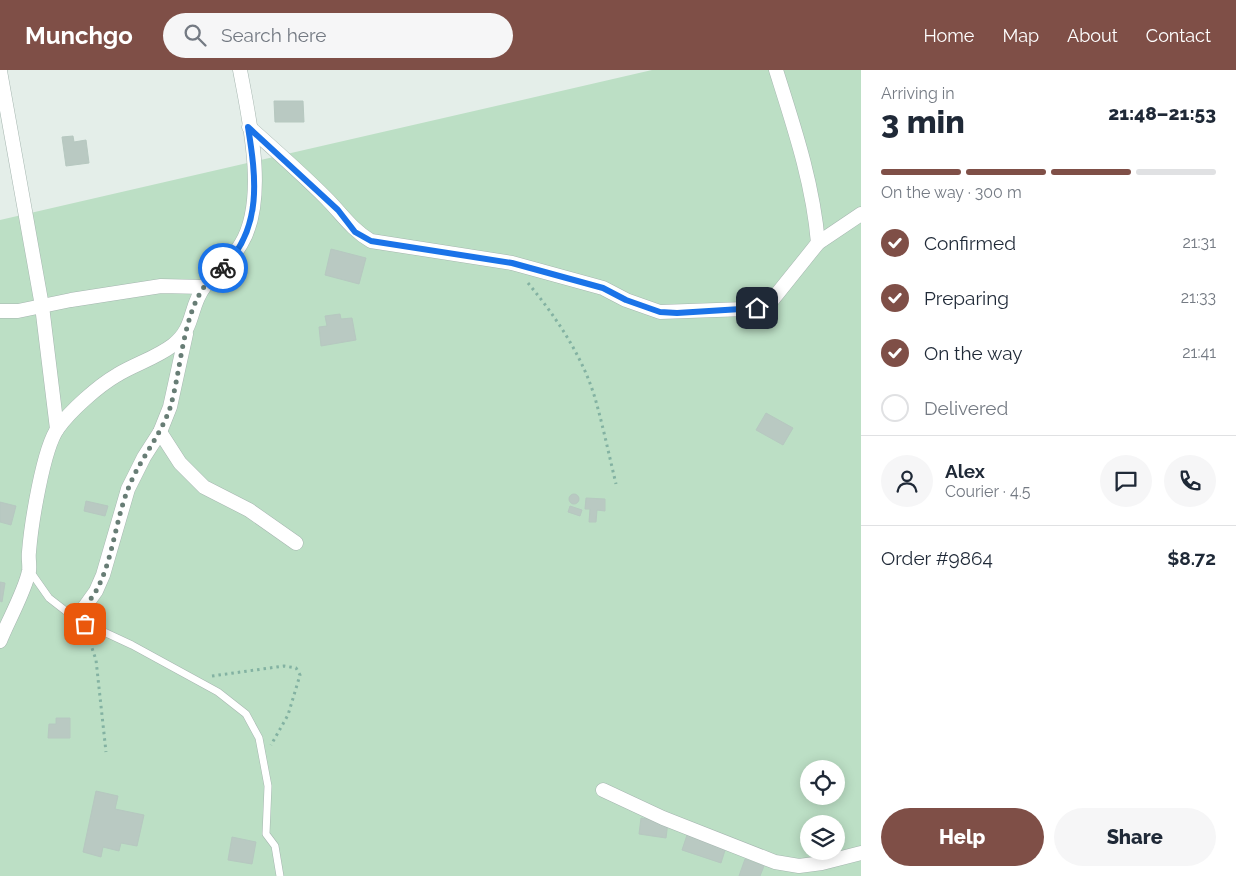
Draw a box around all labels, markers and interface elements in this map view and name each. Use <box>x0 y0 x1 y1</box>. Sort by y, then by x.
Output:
search box <box>163 13 513 58</box>
text: Munchgo <box>25 21 133 50</box>
icon: search <box>181 21 209 49</box>
text: Search here <box>221 24 326 46</box>
text: Home <box>923 25 974 46</box>
text: Map <box>1002 25 1039 46</box>
text: About <box>1067 25 1118 46</box>
text: Contact <box>1146 25 1211 46</box>
text: Arriving in <box>881 84 955 103</box>
text: 21:48–21:53 <box>1108 102 1216 124</box>
text: 3 min <box>881 103 965 140</box>
text: On the way · 300 m <box>881 183 1022 202</box>
icon: check <box>881 229 909 257</box>
text: Confirmed <box>924 232 1016 254</box>
text: 21:31 <box>1182 233 1216 252</box>
courier <box>198 243 248 293</box>
icon: bike <box>209 254 237 282</box>
icon: check <box>881 284 909 312</box>
pin <box>736 287 778 329</box>
text: Preparing <box>924 287 1009 309</box>
text: 21:33 <box>1181 288 1216 307</box>
icon: home <box>743 294 771 322</box>
icon: check <box>881 339 909 367</box>
text: On the way <box>924 342 1023 364</box>
text: 21:41 <box>1182 343 1216 362</box>
text: Delivered <box>924 397 1008 419</box>
button: person <box>881 455 933 507</box>
button: chat <box>1100 455 1152 507</box>
button: phone <box>1164 455 1216 507</box>
text: Alex <box>945 460 985 482</box>
text: Courier · 4.5 <box>945 482 1030 501</box>
text: Order #9864 <box>881 547 993 569</box>
text: $8.72 <box>1167 547 1216 569</box>
pin <box>64 603 106 645</box>
icon: bag <box>71 610 99 638</box>
map controls <box>800 760 845 860</box>
button: locate <box>800 760 845 805</box>
button: Help <box>881 808 1044 866</box>
button: Share <box>1054 808 1216 866</box>
button: layers <box>800 815 845 860</box>

